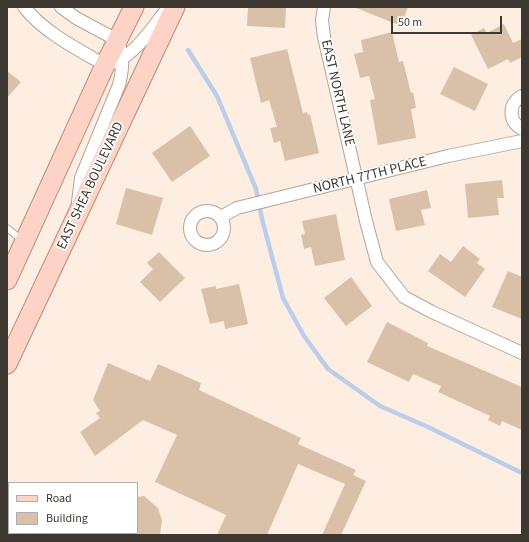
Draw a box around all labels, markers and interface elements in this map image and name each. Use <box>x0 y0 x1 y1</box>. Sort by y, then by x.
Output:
scale bar <box>393 8 504 34</box>
text: 50 m <box>398 14 422 31</box>
street label: EAST NORTH LANE <box>317 38 357 148</box>
street label: EAST SHEA BOULEVARD <box>54 120 128 252</box>
street label: NORTH 77TH PLACE <box>311 154 429 198</box>
legend <box>8 482 138 534</box>
text: Road <box>46 490 72 507</box>
text: Building <box>46 510 88 527</box>

